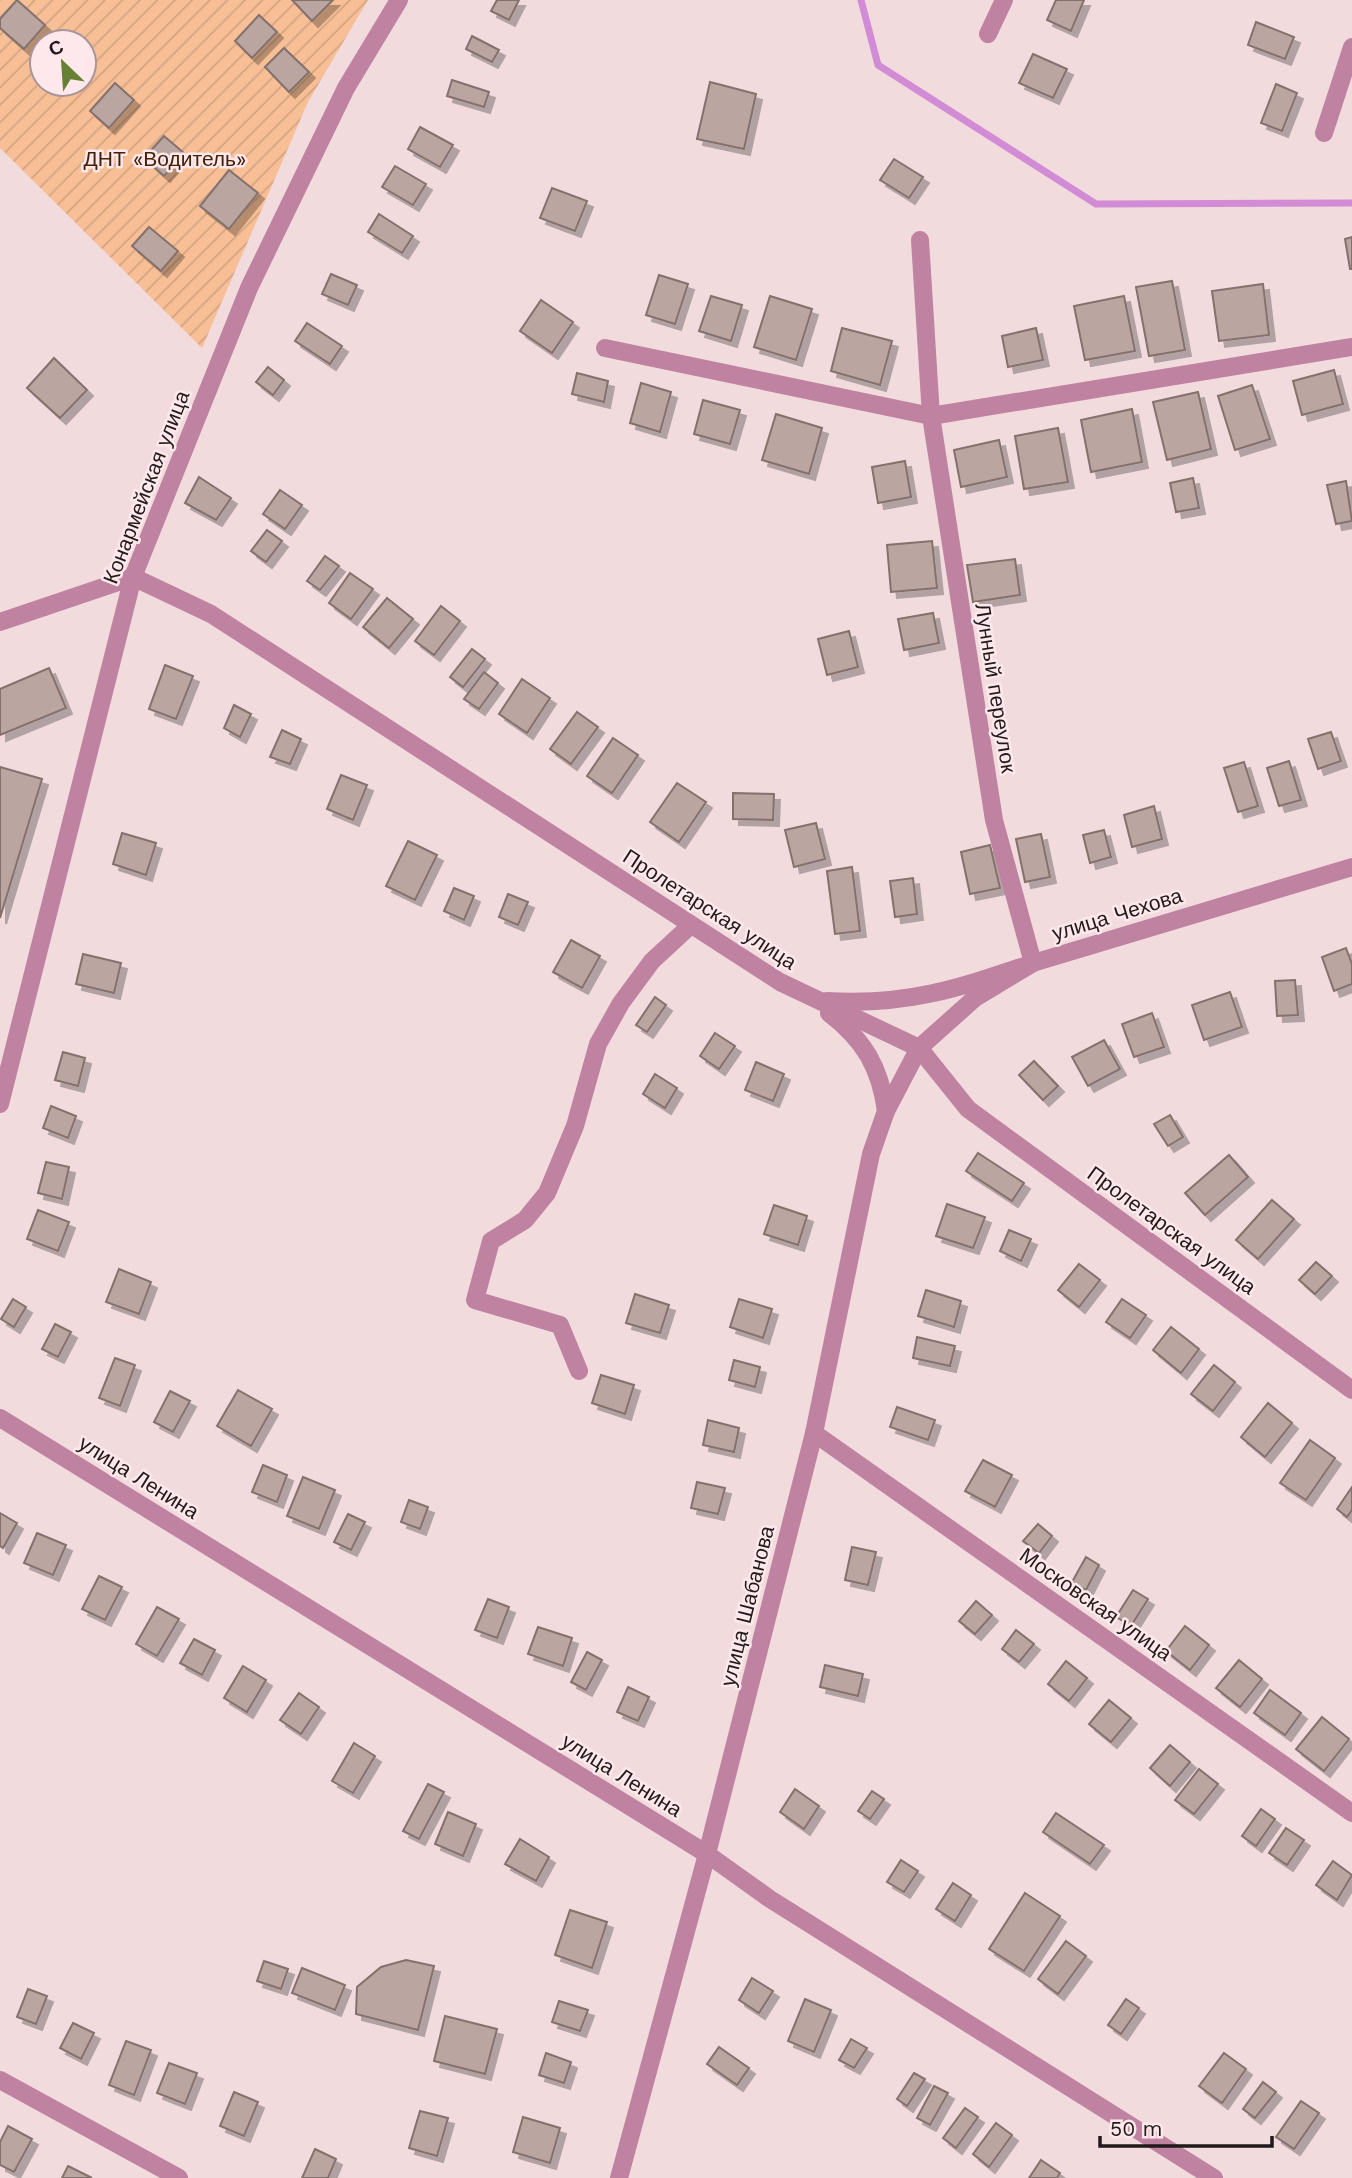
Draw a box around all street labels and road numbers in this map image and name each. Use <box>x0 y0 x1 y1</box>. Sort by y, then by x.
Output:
street label: Конармейская улица <box>98 387 194 587</box>
street label: Лунный переулок <box>970 601 1022 775</box>
street label: Пролетарская улица <box>618 843 802 975</box>
street label: улица Чехова <box>1049 882 1185 946</box>
street label: Пролетарская улица <box>1083 1161 1261 1300</box>
street label: улица Ленина <box>74 1430 204 1524</box>
street label: улица Шабанова <box>715 1523 779 1689</box>
street label: Московская улица <box>1015 1542 1177 1666</box>
street label: улица Ленина <box>557 1728 687 1822</box>

